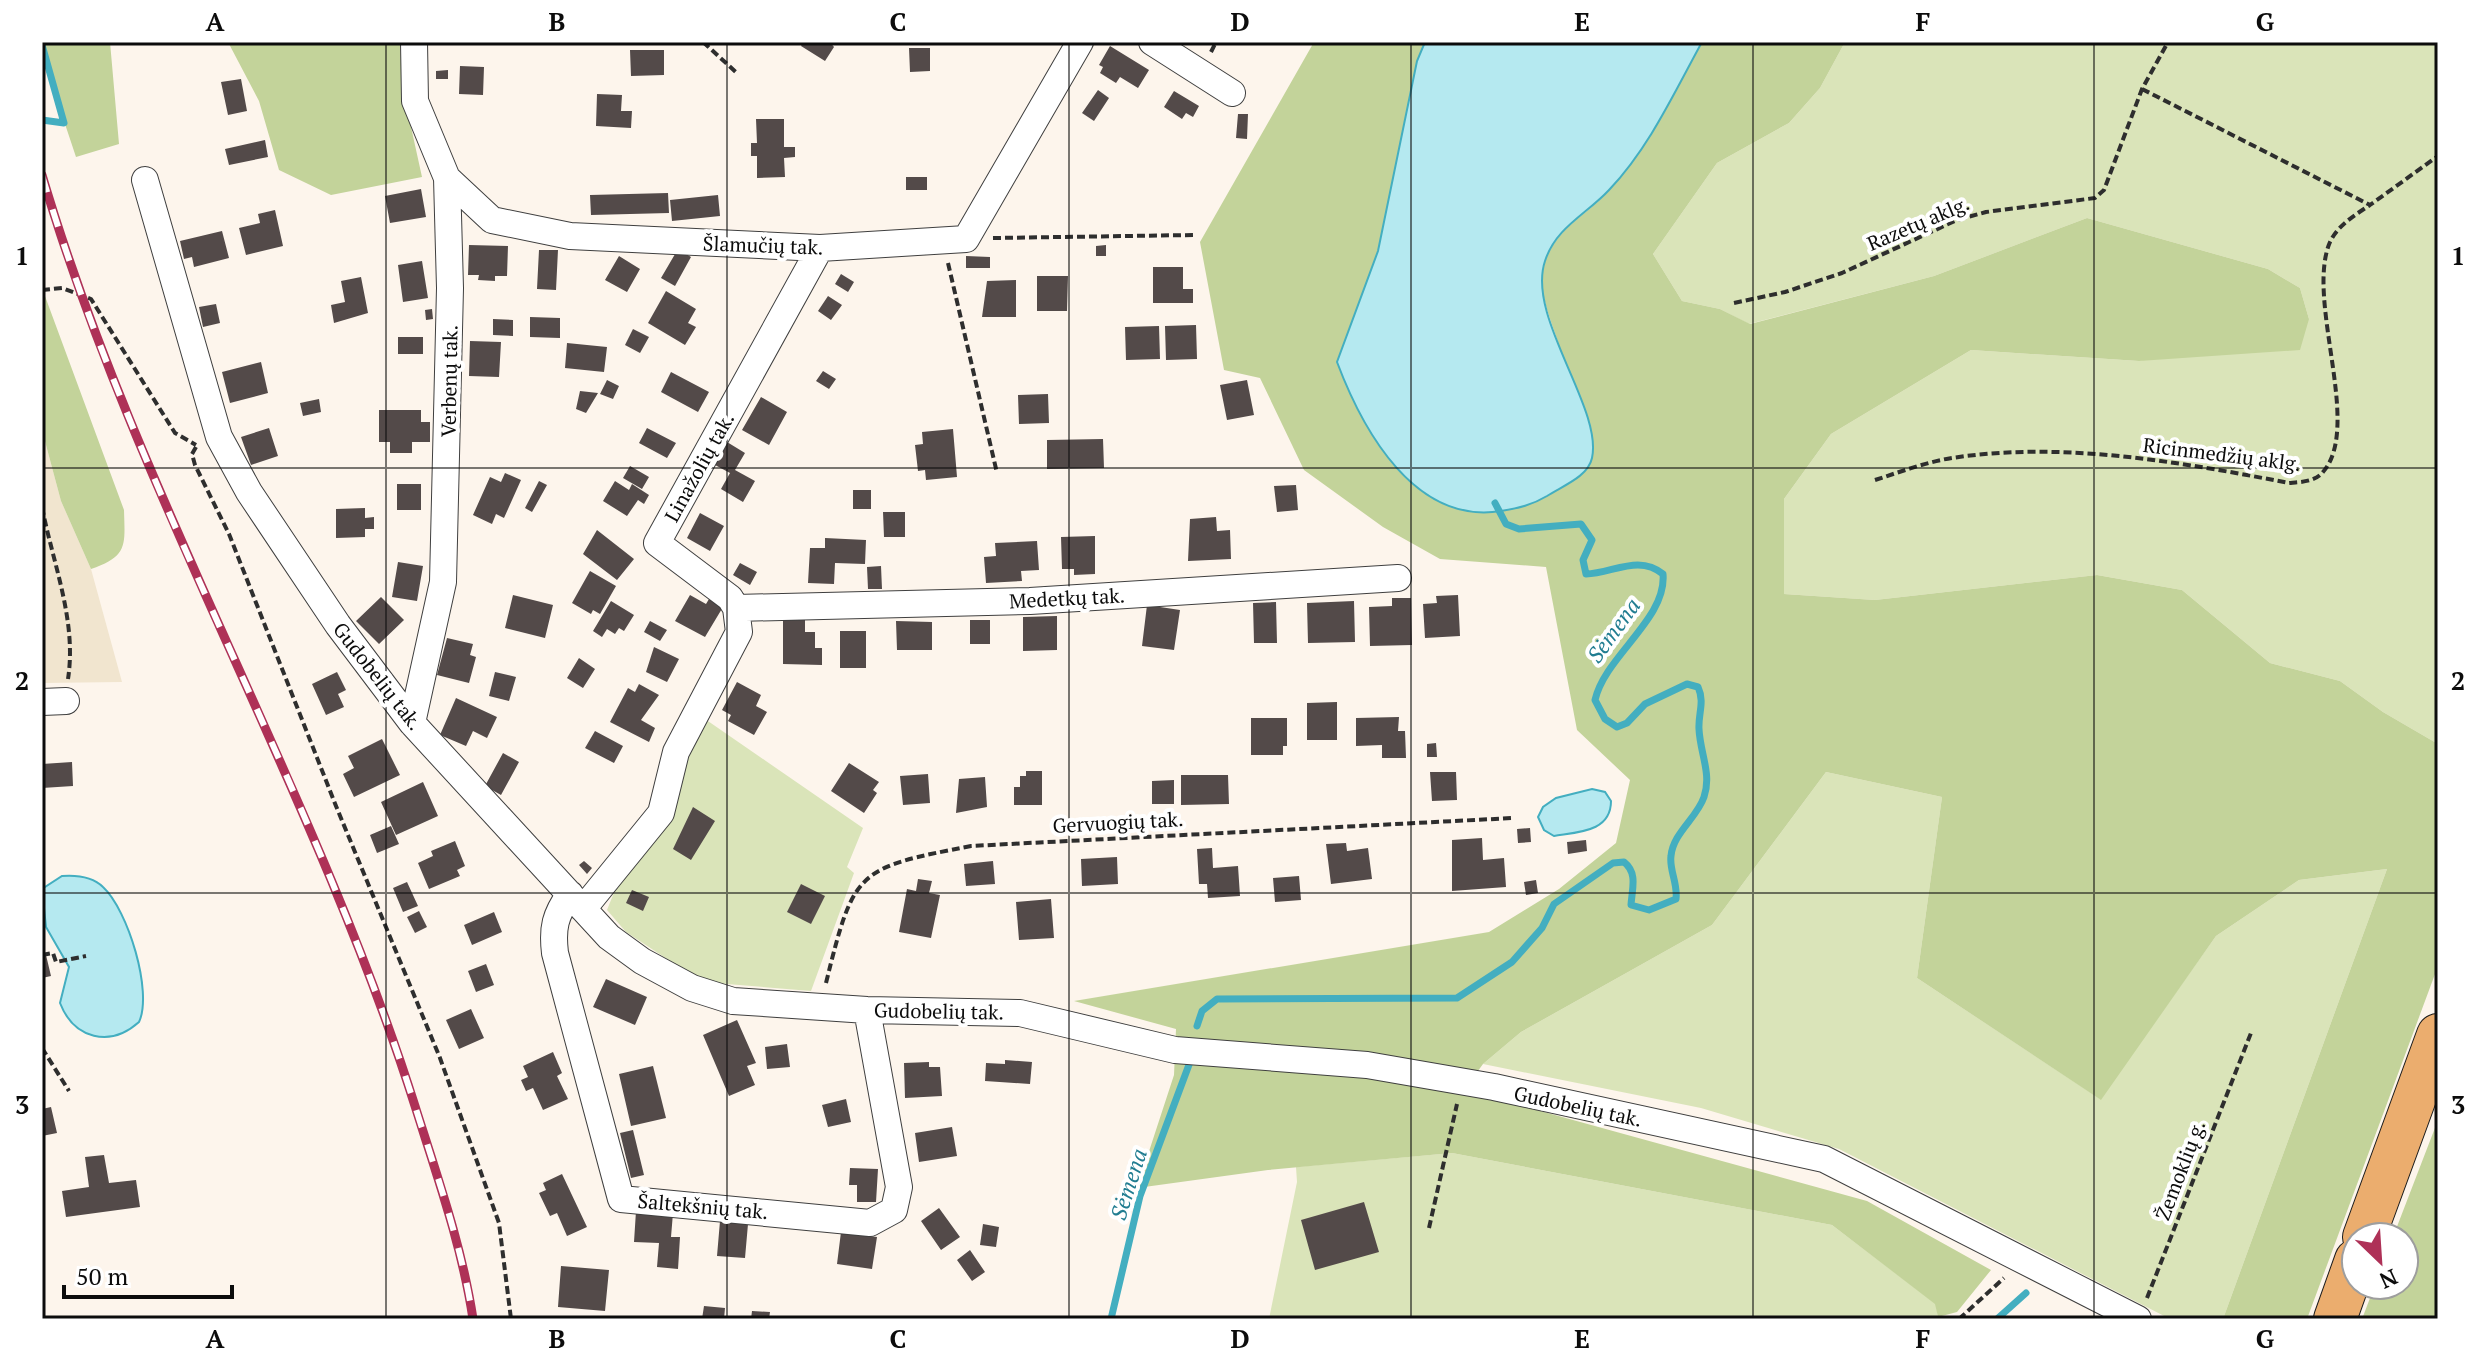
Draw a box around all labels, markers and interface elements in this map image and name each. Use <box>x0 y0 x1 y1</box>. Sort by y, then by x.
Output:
text: A <box>206 4 225 38</box>
text: B <box>549 4 565 38</box>
text: C <box>890 4 906 38</box>
text: D <box>1230 4 1250 38</box>
text: E <box>1574 4 1590 38</box>
text: F <box>1916 4 1931 38</box>
text: G <box>2256 4 2275 38</box>
street label: Razetų aklg. <box>1863 189 1973 257</box>
street label: Šlamučių tak. <box>702 229 824 261</box>
text: 1 <box>15 238 29 272</box>
text: 1 <box>2451 238 2465 272</box>
street label: Verbenų tak. <box>435 325 463 437</box>
street label: Linažolių tak. <box>658 407 740 527</box>
street label: Ricinmedžių aklg. <box>2141 431 2303 477</box>
street label: Medetkų tak. <box>1008 581 1126 615</box>
water label: Sėmena <box>1580 592 1646 668</box>
street label: Gudobelių tak. <box>327 616 429 736</box>
text: 2 <box>15 663 29 697</box>
text: 2 <box>2451 663 2465 697</box>
street label: Gervuogių tak. <box>1052 805 1184 839</box>
street label: Gudobelių tak. <box>874 996 1004 1026</box>
street label: Gudobelių tak. <box>1512 1079 1644 1133</box>
text: 3 <box>15 1087 29 1121</box>
text: 3 <box>2451 1087 2465 1121</box>
street label: Žemoklių g. <box>2149 1116 2211 1224</box>
water label: Sėmena <box>1103 1145 1153 1223</box>
street label: Šaltekšnių tak. <box>637 1187 769 1225</box>
north arrow <box>2340 1221 2420 1301</box>
scale bar <box>64 1249 232 1299</box>
text: 50 m <box>76 1260 128 1292</box>
text: N <box>2375 1263 2402 1296</box>
text: A <box>206 1321 225 1355</box>
text: B <box>549 1321 565 1355</box>
text: C <box>890 1321 906 1355</box>
text: D <box>1230 1321 1250 1355</box>
text: E <box>1574 1321 1590 1355</box>
text: F <box>1916 1321 1931 1355</box>
text: G <box>2256 1321 2275 1355</box>

